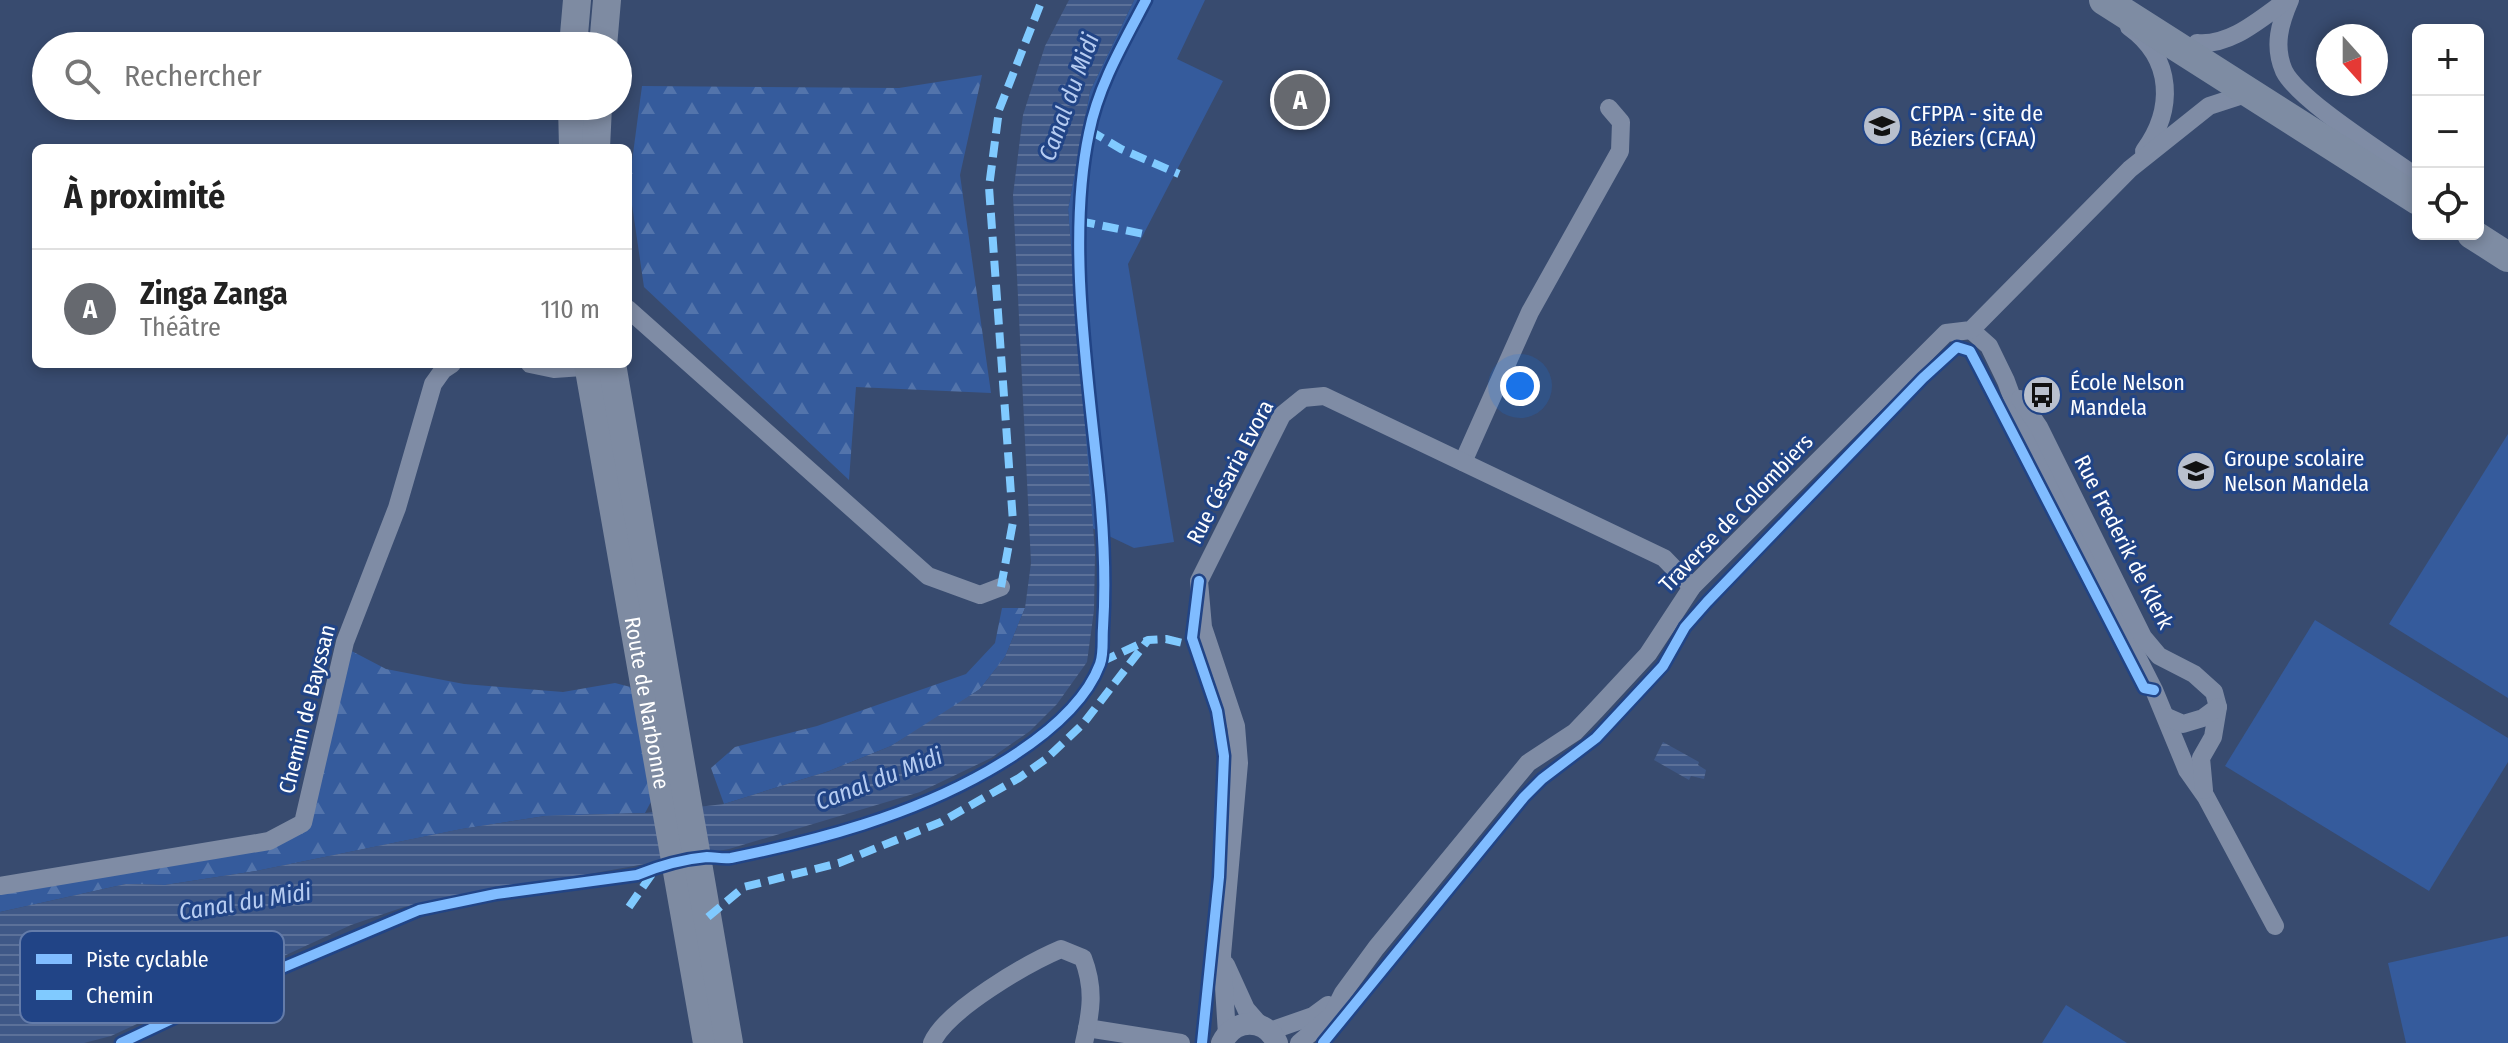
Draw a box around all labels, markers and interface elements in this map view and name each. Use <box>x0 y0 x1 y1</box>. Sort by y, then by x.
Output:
north arrow <box>2316 24 2388 96</box>
map controls <box>2412 24 2484 240</box>
button: + <box>2412 24 2484 96</box>
water label: Canal du Midi <box>1033 30 1105 164</box>
search box <box>32 32 632 120</box>
icon: search <box>60 54 104 98</box>
text: Rechercher <box>124 58 262 94</box>
pin: A <box>1274 70 1326 130</box>
button: − <box>2412 96 2484 168</box>
place label: CFPPA - site de Béziers (CFAA) <box>1910 100 2043 152</box>
school or university icon: CFPPA - site de Béziers (CFAA) <box>1861 105 1903 147</box>
button: locate <box>2412 168 2484 240</box>
text: À proximité <box>64 176 225 217</box>
text: Zinga Zanga <box>140 276 288 312</box>
text: A <box>83 294 97 325</box>
text: 110 m <box>540 294 600 325</box>
text: Théâtre <box>140 312 221 343</box>
your location <box>1500 366 1540 406</box>
place label: École Nelson Mandela <box>2070 369 2185 421</box>
bus stop icon: École Nelson Mandela <box>2021 374 2063 416</box>
street label: Rue Césaria Evora <box>1181 395 1279 549</box>
street label: Traverse de Colombiers <box>1654 428 1818 598</box>
place label: Groupe scolaire Nelson Mandela <box>2224 445 2369 497</box>
school or university icon: Groupe scolaire Nelson Mandela <box>2175 450 2217 492</box>
street label: Rue Frederik de Klerk <box>2068 451 2180 634</box>
street label: Route de Narbonne <box>619 614 676 791</box>
street label: Chemin de Bayssan <box>273 622 341 796</box>
water label: Canal du Midi <box>812 742 946 816</box>
water label: Canal du Midi <box>177 878 313 926</box>
legend <box>20 931 284 1023</box>
text: Piste cyclable <box>86 946 209 973</box>
text: Chemin <box>86 982 153 1009</box>

